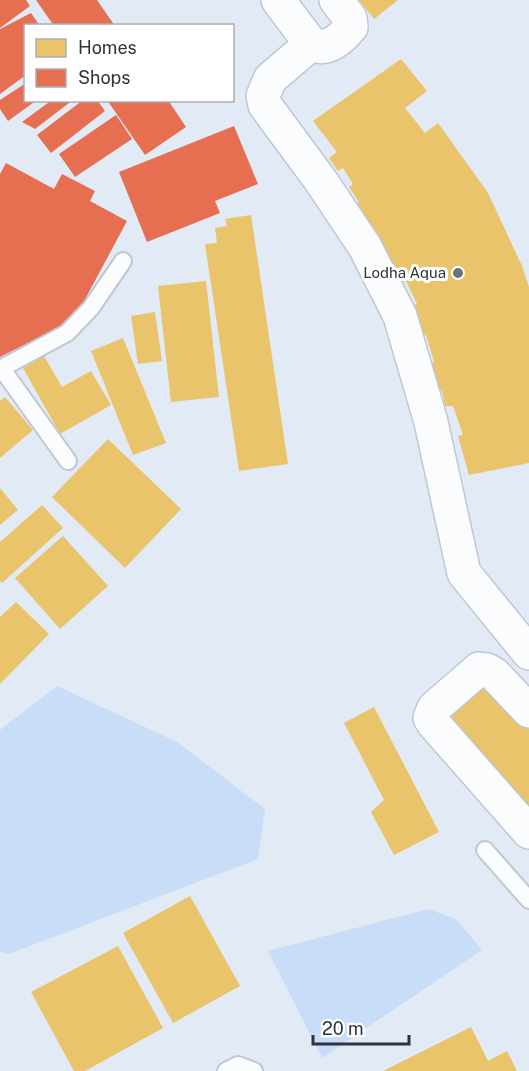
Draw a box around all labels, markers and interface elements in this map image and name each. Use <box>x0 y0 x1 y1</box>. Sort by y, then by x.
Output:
legend <box>24 24 234 102</box>
text: Homes <box>78 37 137 58</box>
text: Shops <box>78 67 130 88</box>
place label: Lodha Aqua <box>363 264 446 281</box>
marker: Lodha Aqua <box>451 266 465 280</box>
scale bar <box>313 1008 409 1046</box>
text: 20 m <box>322 1018 364 1039</box>

